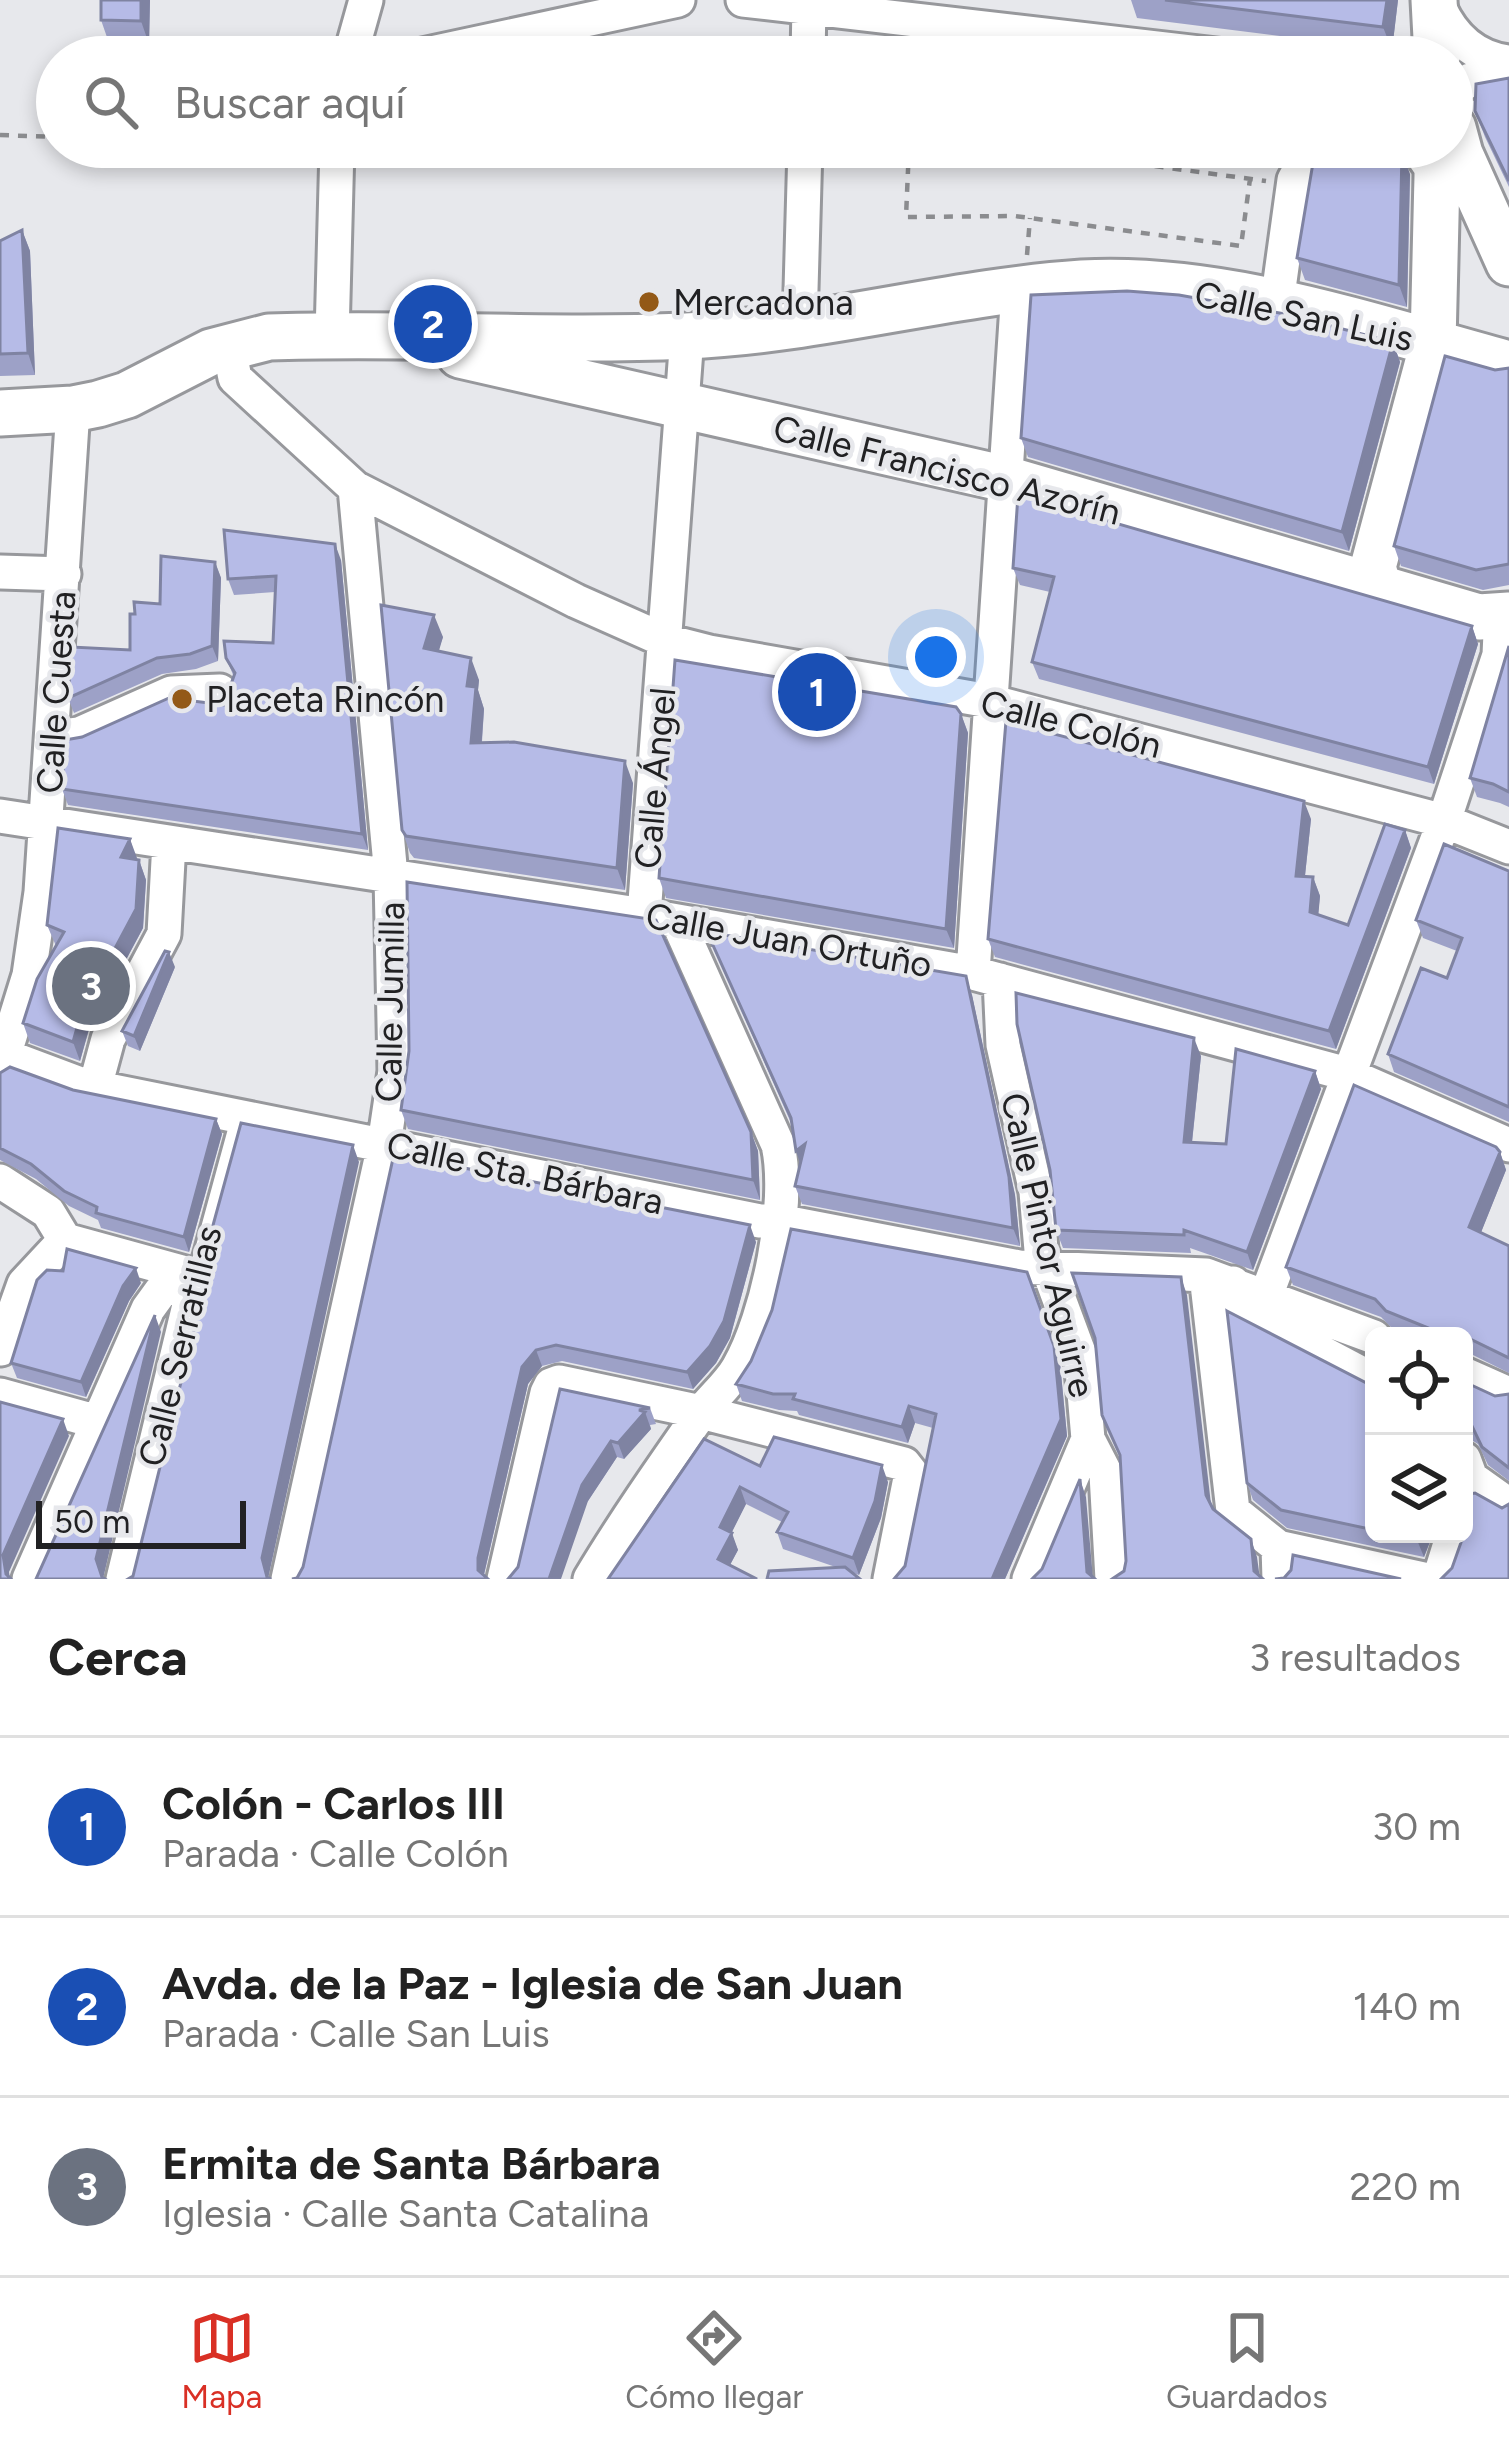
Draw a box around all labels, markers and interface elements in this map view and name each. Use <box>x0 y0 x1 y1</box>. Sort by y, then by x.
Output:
search box <box>36 36 1473 168</box>
icon: search <box>78 69 144 135</box>
text: Buscar aquí <box>174 75 406 129</box>
street label: Calle San Luis <box>1191 272 1417 360</box>
pin: 2 <box>394 279 472 369</box>
place label: Mercadona <box>673 281 854 324</box>
marker: Mercadona <box>636 289 662 315</box>
street label: Calle Francisco Azorín <box>769 406 1125 534</box>
street label: Calle Cuesta <box>27 589 85 795</box>
your location <box>906 627 966 687</box>
pin: 1 <box>778 647 856 737</box>
place label: Placeta Rincón <box>206 678 444 721</box>
street label: Calle Colón <box>976 681 1166 767</box>
marker: Placeta Rincón <box>169 686 195 712</box>
street label: Calle Ángel <box>626 686 684 870</box>
street label: Calle Juan Ortuño <box>643 894 935 986</box>
street label: Calle Jumilla <box>367 901 413 1103</box>
pin: 3 <box>52 941 130 1031</box>
street label: Calle Pintor Aguirre <box>992 1089 1104 1401</box>
street label: Calle Sta. Bárbara <box>383 1123 667 1223</box>
street label: Calle Serratillas <box>129 1221 231 1471</box>
map controls <box>1365 1327 1473 1543</box>
button: locate <box>1365 1327 1473 1435</box>
button: layers <box>1365 1435 1473 1543</box>
scale bar <box>36 1495 246 1548</box>
text: 50 m <box>54 1502 130 1541</box>
text: Cerca <box>48 1627 188 1688</box>
text: 3 resultados <box>1249 1634 1461 1681</box>
text: Colón - Carlos III <box>162 1776 505 1830</box>
text: 1 <box>79 1803 95 1850</box>
text: 30 m <box>1372 1803 1461 1850</box>
text: Parada · Calle Colón <box>162 1830 509 1877</box>
text: Avda. de la Paz - Iglesia de San Juan <box>162 1956 903 2010</box>
text: 2 <box>76 1983 98 2030</box>
text: 140 m <box>1353 1983 1461 2030</box>
text: Parada · Calle San Luis <box>162 2010 550 2057</box>
text: Ermita de Santa Bárbara <box>162 2136 661 2190</box>
text: 3 <box>76 2163 98 2210</box>
text: 220 m <box>1350 2163 1461 2210</box>
text: Iglesia · Calle Santa Catalina <box>162 2190 649 2237</box>
tab: Mapa <box>181 2305 262 2416</box>
tab: Cómo llegar <box>625 2305 803 2416</box>
tab: Guardados <box>1166 2305 1328 2416</box>

